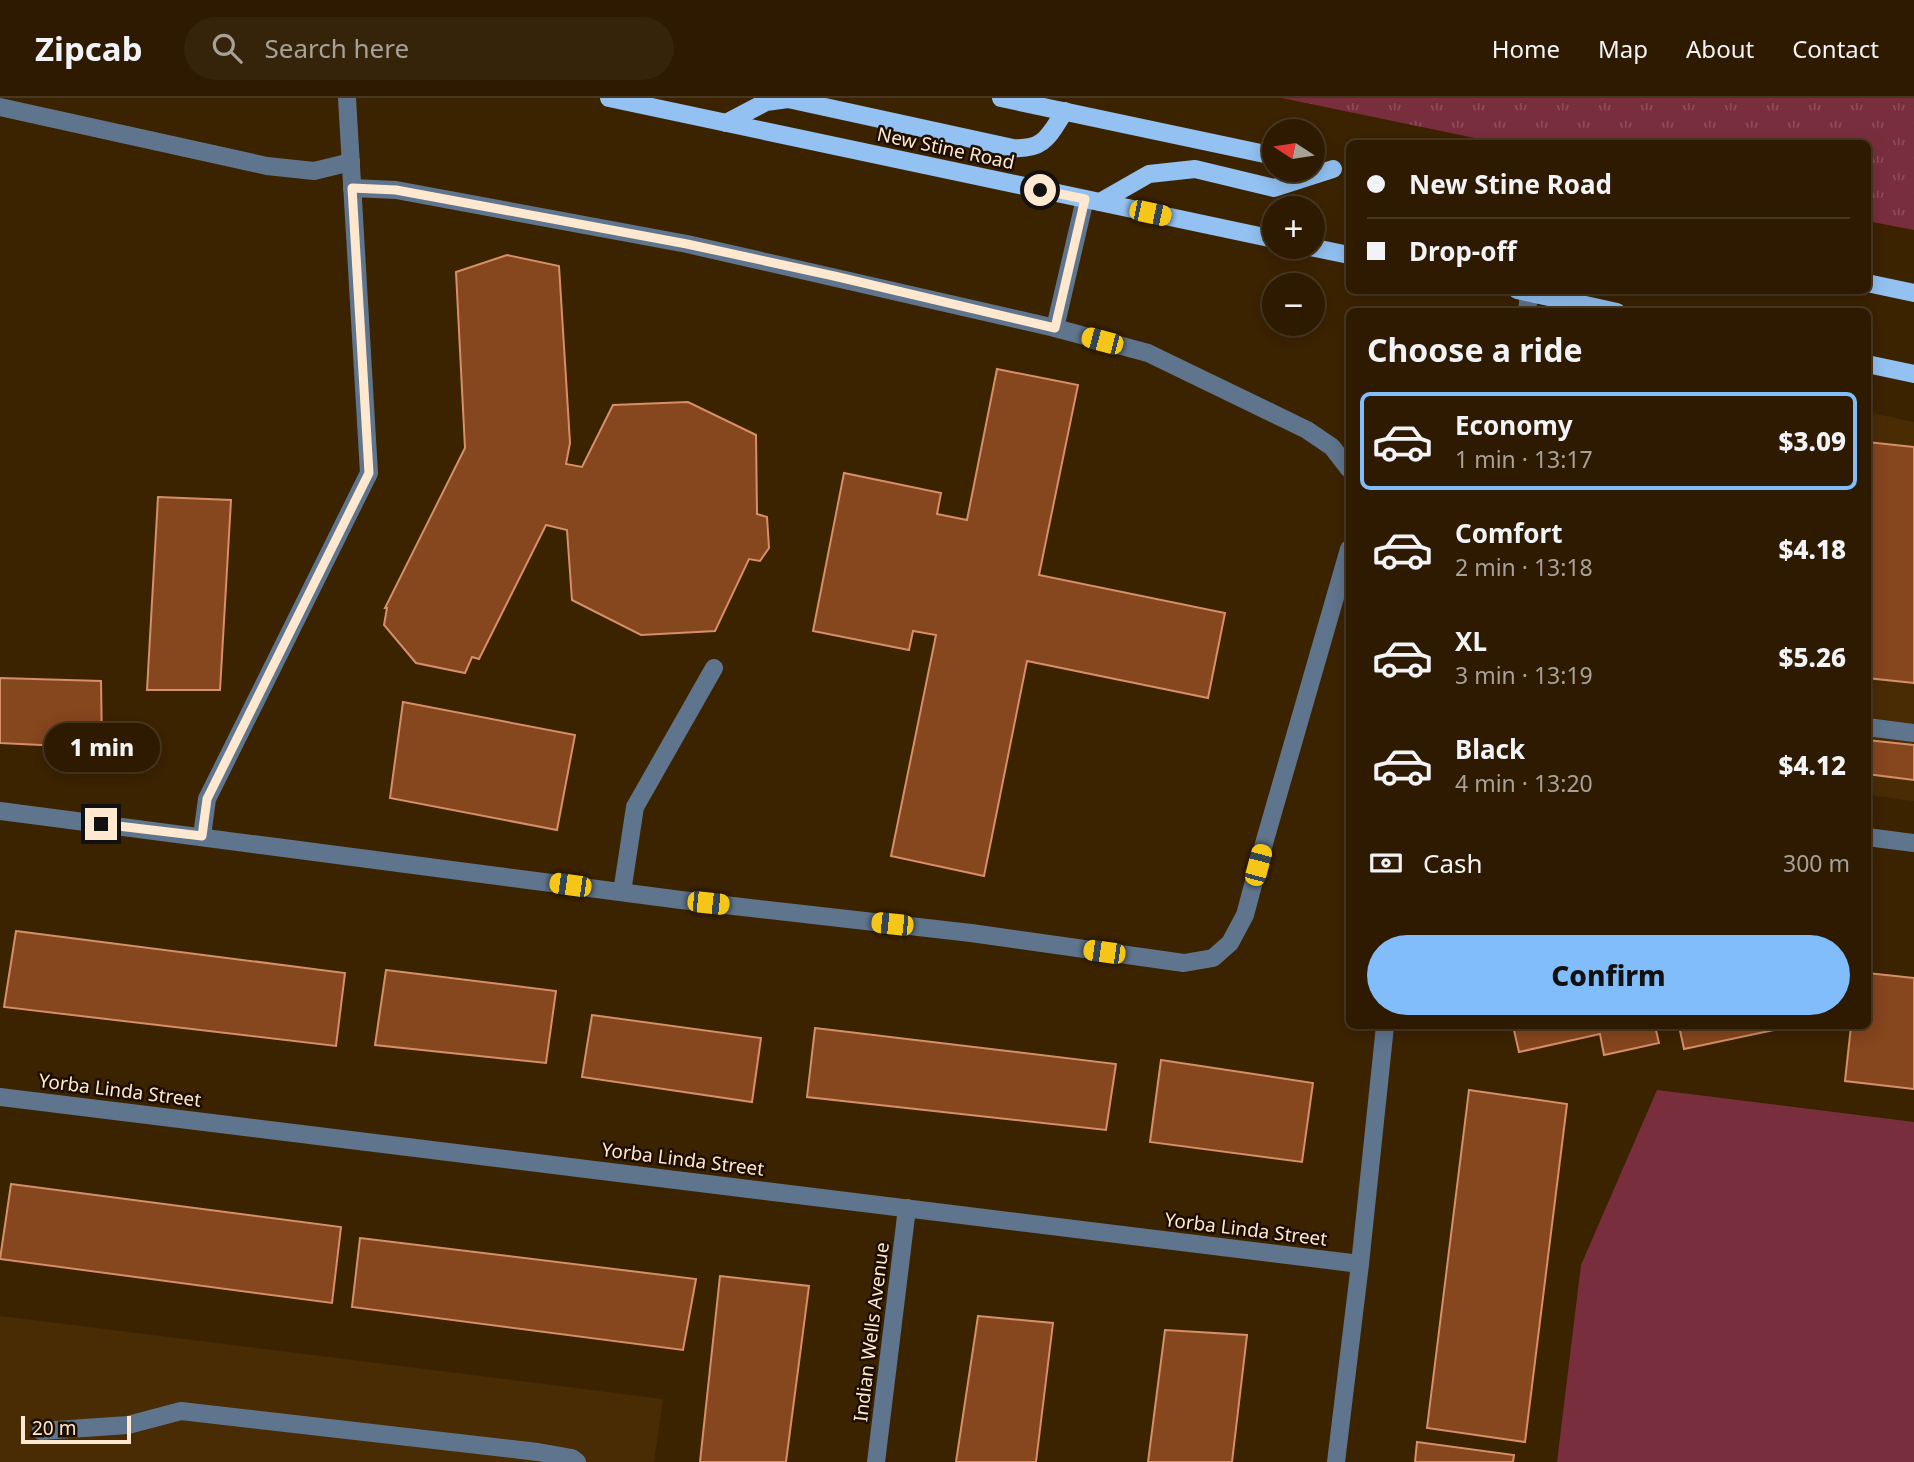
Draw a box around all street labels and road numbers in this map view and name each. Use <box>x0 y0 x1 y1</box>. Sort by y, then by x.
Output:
street label: New Stine Road <box>875 121 1017 175</box>
street label: Yorba Linda Street <box>37 1067 203 1113</box>
street label: Yorba Linda Street <box>600 1136 766 1182</box>
street label: Yorba Linda Street <box>1163 1206 1329 1252</box>
street label: Indian Wells Avenue <box>847 1241 895 1423</box>

